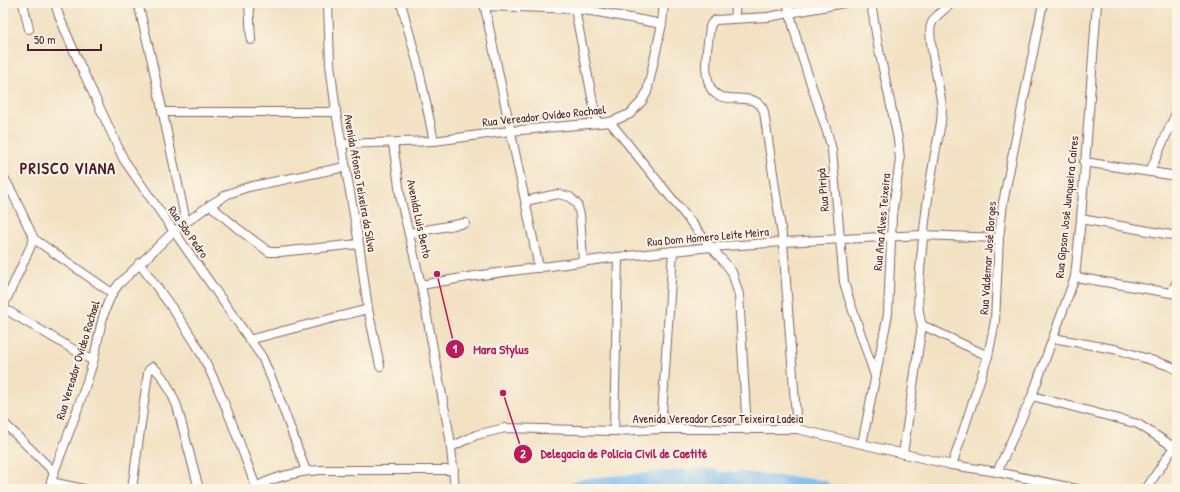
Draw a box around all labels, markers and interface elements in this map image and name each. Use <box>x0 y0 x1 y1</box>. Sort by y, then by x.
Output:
scale bar <box>28 26 101 52</box>
text: 50 m <box>34 31 55 48</box>
street label: Rua Vereador Ovídeo Rochael <box>481 100 607 130</box>
street label: Avenida Afonso Teixeira da Silva <box>340 113 381 253</box>
street label: Rua Gipson José Junqueira Caíres <box>1051 135 1082 279</box>
district label: PRISCO VIANA <box>20 157 116 179</box>
street label: Rua Piripá <box>812 167 833 212</box>
street label: Rua Ana Alves Teixeira <box>869 172 894 271</box>
street label: Avenida Luis Bento <box>403 178 436 260</box>
street label: Rua Valdemar José Borges <box>975 200 1000 315</box>
street label: Rua São Pedro <box>164 202 213 261</box>
street label: Rua Dom Homero Leite Meira <box>646 223 770 250</box>
street label: Rua Vereador Ovídeo Rochael <box>51 297 104 422</box>
callout: Mara Stylus <box>445 337 537 362</box>
text: 1 <box>453 340 458 357</box>
text: Mara Stylus <box>473 340 529 359</box>
street label: Avenida Vereador Cesar Teixeira Ladeia <box>633 410 803 427</box>
callout: Delegacia de Polícia Civil de Caetité <box>513 441 715 466</box>
text: Delegacia de Polícia Civil de Caetité <box>541 444 708 463</box>
text: 2 <box>520 445 526 462</box>

